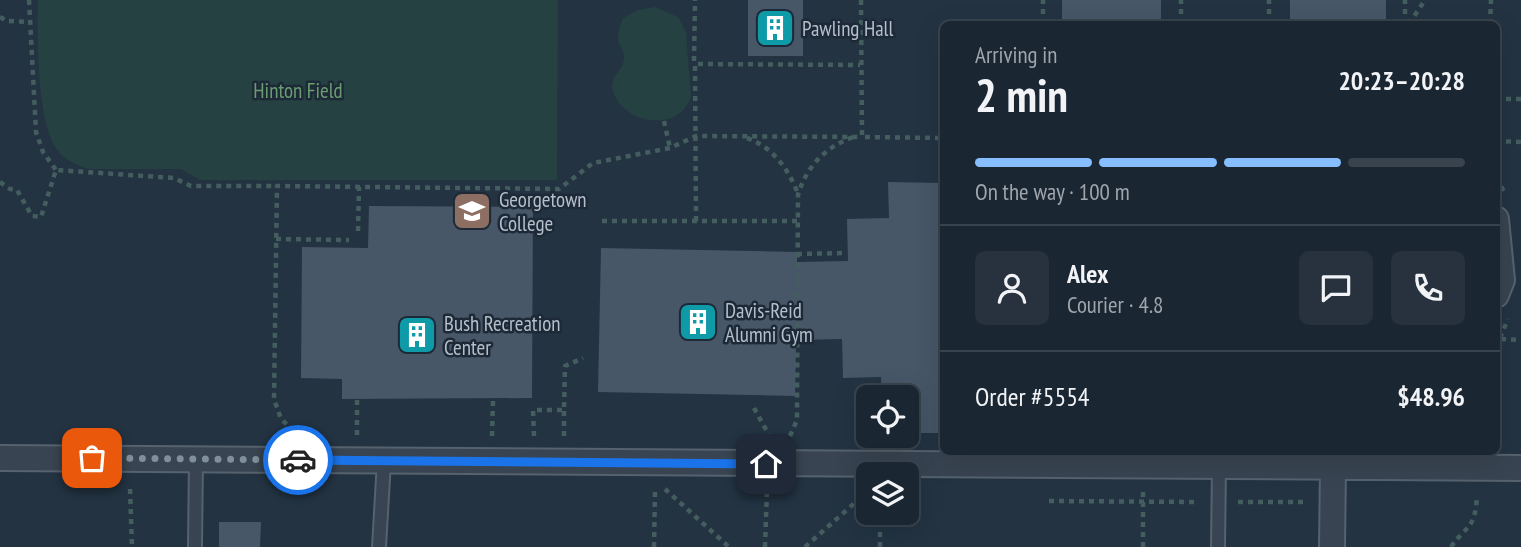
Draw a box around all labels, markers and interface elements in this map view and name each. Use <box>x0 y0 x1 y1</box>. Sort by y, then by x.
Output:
building icon: Pawling Hall <box>754 7 796 49</box>
place label: Pawling Hall <box>802 15 893 42</box>
text: Arriving in <box>975 40 1057 69</box>
text: 20:23–20:28 <box>1338 64 1465 97</box>
text: 2 min <box>975 65 1068 125</box>
park label: Hinton Field <box>253 77 343 104</box>
text: On the way · 100 m <box>975 177 1130 206</box>
place label: Georgetown College <box>499 186 587 237</box>
school or university icon: Georgetown College <box>451 190 493 232</box>
button: person <box>975 251 1049 325</box>
button: chat <box>1299 251 1373 325</box>
button: phone <box>1391 251 1465 325</box>
text: Alex <box>1067 257 1108 290</box>
text: Courier · 4.8 <box>1067 290 1163 319</box>
place label: Davis-Reid Alumni Gym <box>725 297 813 348</box>
building icon: Davis-Reid Alumni Gym <box>677 301 719 343</box>
place label: Bush Recreation Center <box>444 310 561 361</box>
building icon: Bush Recreation Center <box>396 314 438 356</box>
text: Order #5554 <box>975 380 1090 413</box>
text: $48.96 <box>1397 380 1465 413</box>
map controls <box>856 385 919 525</box>
button: locate <box>856 385 919 448</box>
courier <box>263 425 333 495</box>
pin <box>62 428 122 488</box>
pin <box>736 434 796 494</box>
icon: bag <box>73 439 111 477</box>
icon: car <box>279 441 317 479</box>
icon: home <box>747 445 785 483</box>
button: layers <box>856 462 919 525</box>

